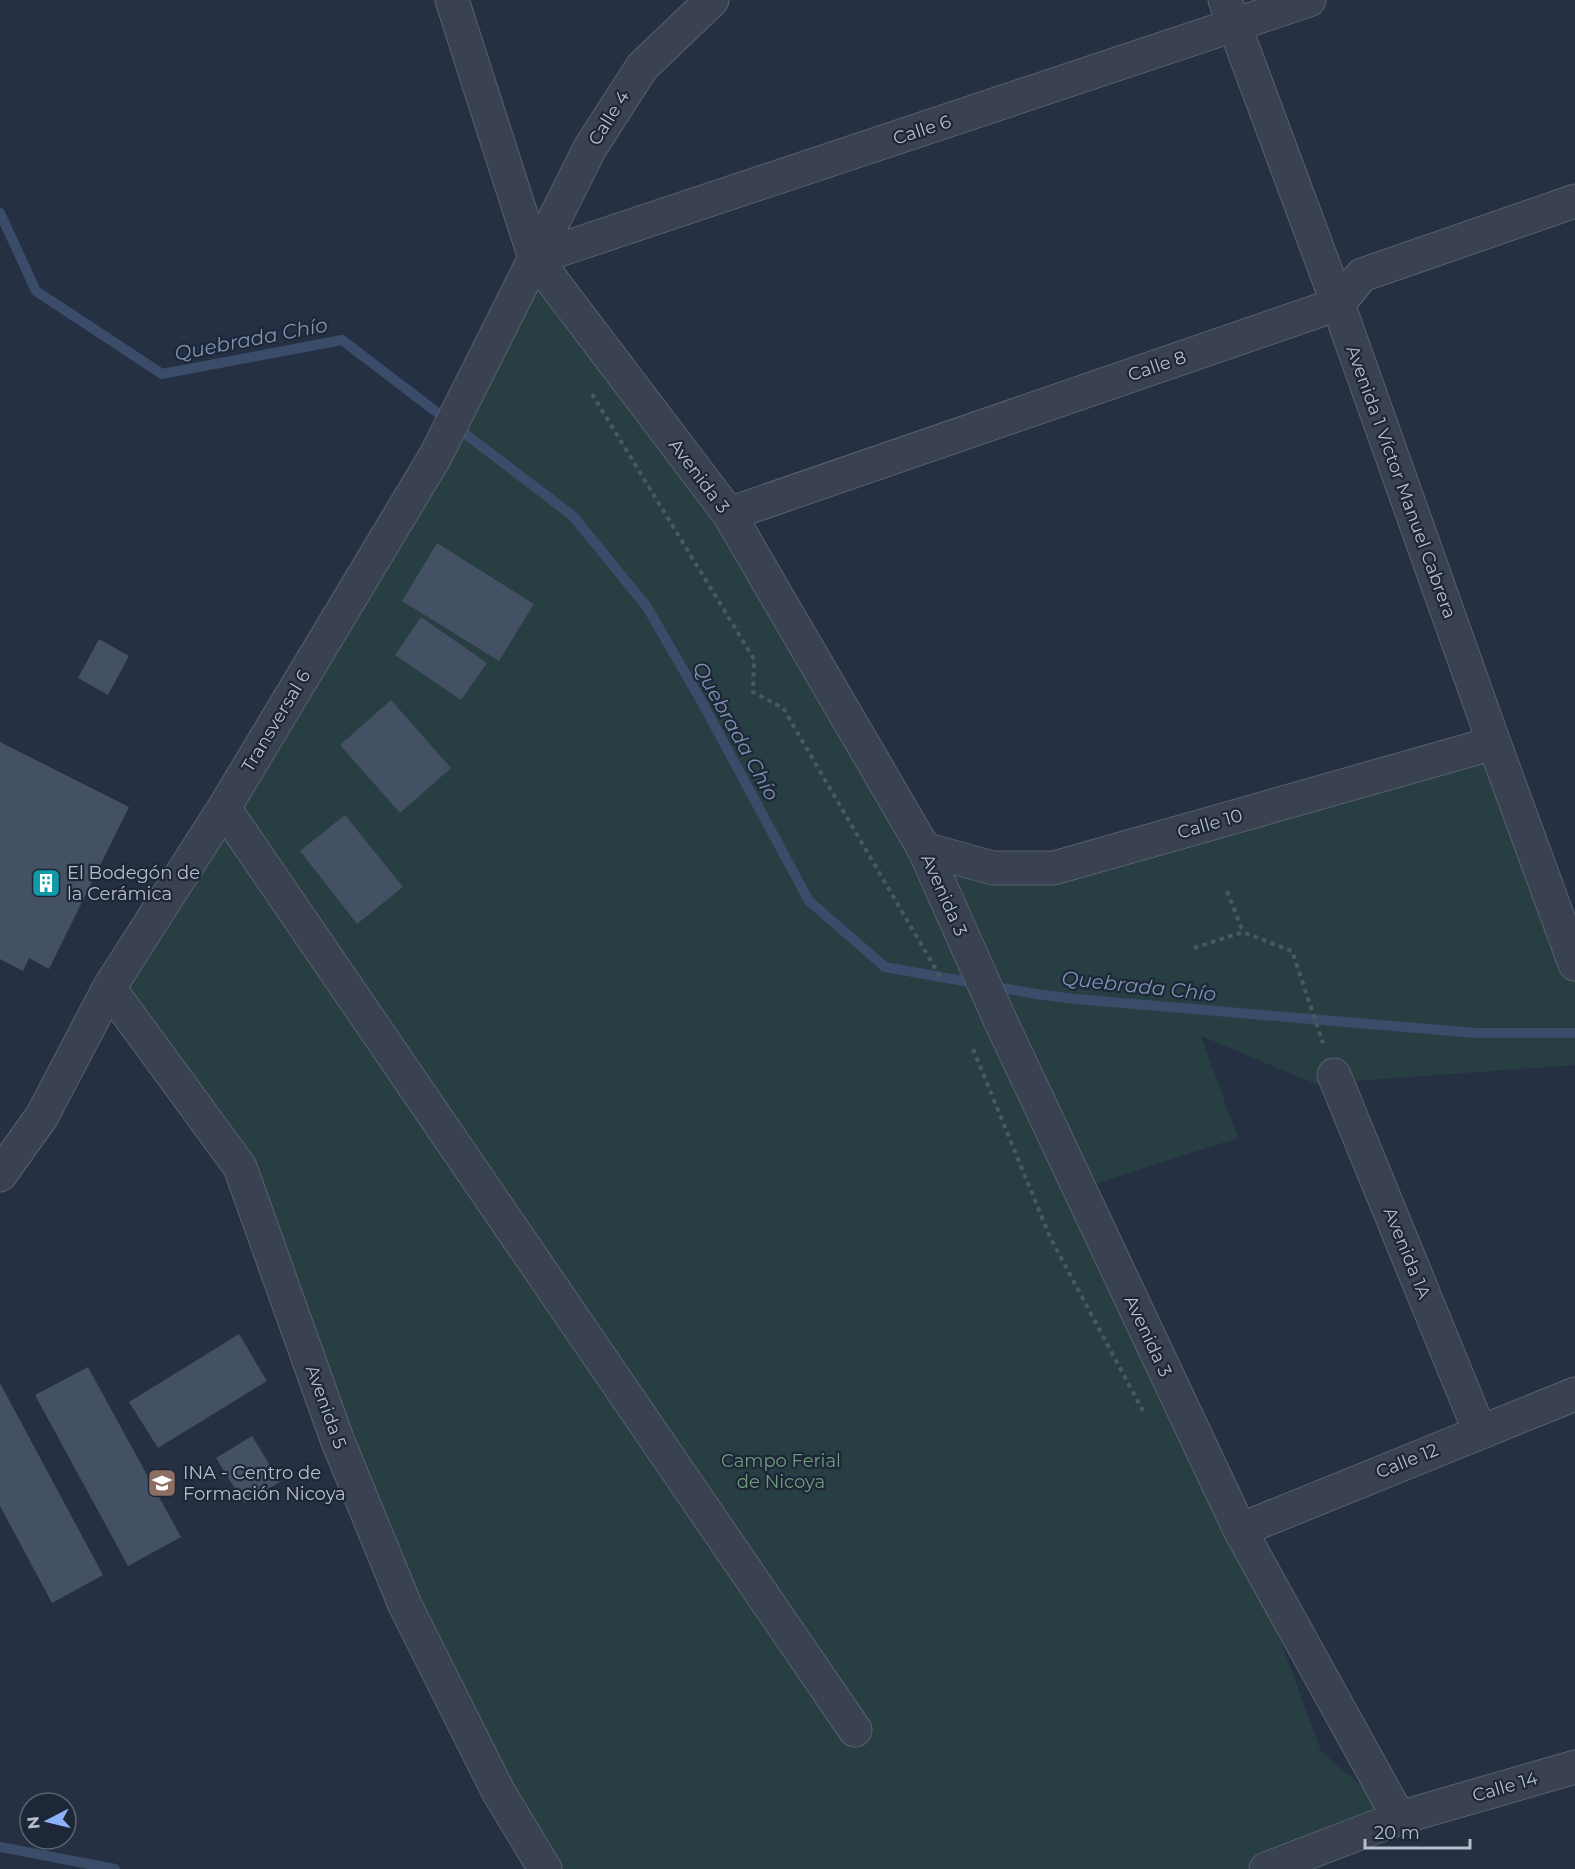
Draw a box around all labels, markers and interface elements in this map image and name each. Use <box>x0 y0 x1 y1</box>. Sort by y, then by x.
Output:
street label: Calle 4 <box>584 86 634 149</box>
street label: Calle 6 <box>890 110 954 150</box>
water label: Quebrada Chío <box>172 312 330 366</box>
street label: Avenida 1 Víctor Manuel Cabrera <box>1341 342 1461 622</box>
street label: Calle 8 <box>1125 346 1189 386</box>
street label: Avenida 3 <box>664 434 734 518</box>
water label: Quebrada Chío <box>688 657 784 805</box>
street label: Transversal 6 <box>237 666 315 776</box>
street label: Calle 10 <box>1175 804 1245 844</box>
street label: Avenida 3 <box>916 851 972 939</box>
place label: El Bodegón de la Cerámica <box>67 862 200 905</box>
building icon: El Bodegón de la Cerámica <box>30 867 62 899</box>
water label: Quebrada Chío <box>1060 966 1218 1006</box>
street label: Avenida 1A <box>1379 1204 1435 1302</box>
street label: Avenida 3 <box>1120 1292 1176 1380</box>
street label: Avenida 5 <box>301 1362 351 1452</box>
street label: Calle 12 <box>1373 1439 1441 1483</box>
park label: Campo Ferial de Nicoya <box>721 1450 841 1493</box>
place label: INA - Centro de Formación Nicoya <box>183 1462 346 1505</box>
school or university icon: INA - Centro de Formación Nicoya <box>146 1467 178 1499</box>
street label: Calle 14 <box>1470 1767 1540 1807</box>
north arrow <box>18 1791 78 1851</box>
scale bar <box>1365 1812 1470 1850</box>
text: N <box>23 1815 44 1830</box>
text: 20 m <box>1374 1822 1420 1844</box>

